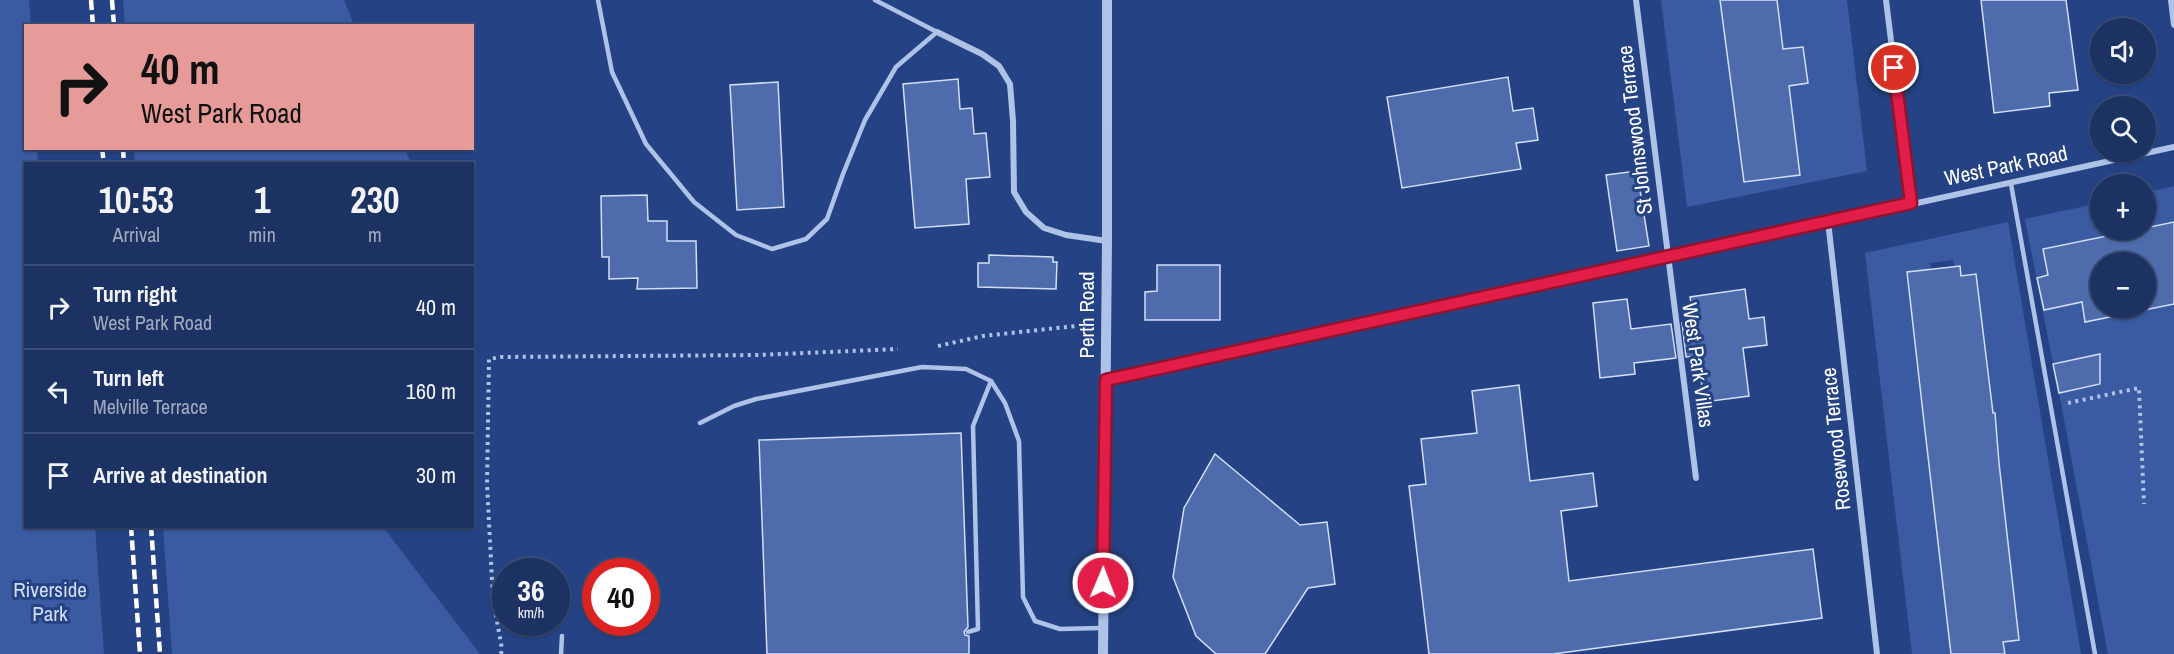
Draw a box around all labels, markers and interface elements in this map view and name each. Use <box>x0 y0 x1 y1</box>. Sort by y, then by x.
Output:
map controls <box>2090 18 2156 318</box>
button: sound <box>2090 18 2156 84</box>
text: 40 m <box>141 41 220 97</box>
pin <box>1868 42 1919 93</box>
street label: St Johnswood Terrace <box>1610 44 1659 216</box>
icon: right <box>42 48 120 126</box>
icon: arrive <box>1877 51 1910 84</box>
text: West Park Road <box>141 95 302 131</box>
button: search <box>2090 96 2156 162</box>
street label: West Park Road <box>1942 138 2070 193</box>
button: + <box>2090 174 2156 240</box>
text: 10:53 <box>98 176 174 224</box>
text: 1 <box>254 176 270 224</box>
text: 230 <box>350 176 400 224</box>
text: Arrival <box>113 221 160 248</box>
text: min <box>248 221 276 248</box>
text: m <box>368 221 382 248</box>
button: − <box>2090 252 2156 318</box>
street label: Perth Road <box>1072 271 1101 359</box>
text: Turn right <box>93 279 177 309</box>
icon: right <box>42 291 75 324</box>
text: 40 m <box>416 292 456 322</box>
street label: West Park Villas <box>1675 301 1722 429</box>
text: West Park Road <box>93 309 212 336</box>
text: Turn left <box>93 363 164 393</box>
street label: Rosewood Terrace <box>1814 366 1857 512</box>
icon: left <box>42 375 75 408</box>
text: 160 m <box>406 376 456 406</box>
text: Melville Terrace <box>93 393 208 420</box>
icon: arrive <box>42 459 75 492</box>
text: Arrive at destination <box>93 460 267 490</box>
text: 30 m <box>416 460 456 490</box>
position arrow <box>1071 551 1135 615</box>
speed limit sign: 40 <box>582 558 660 636</box>
text: 36 <box>517 570 545 610</box>
park label: Riverside Park <box>13 575 87 628</box>
text: km/h <box>518 602 544 623</box>

